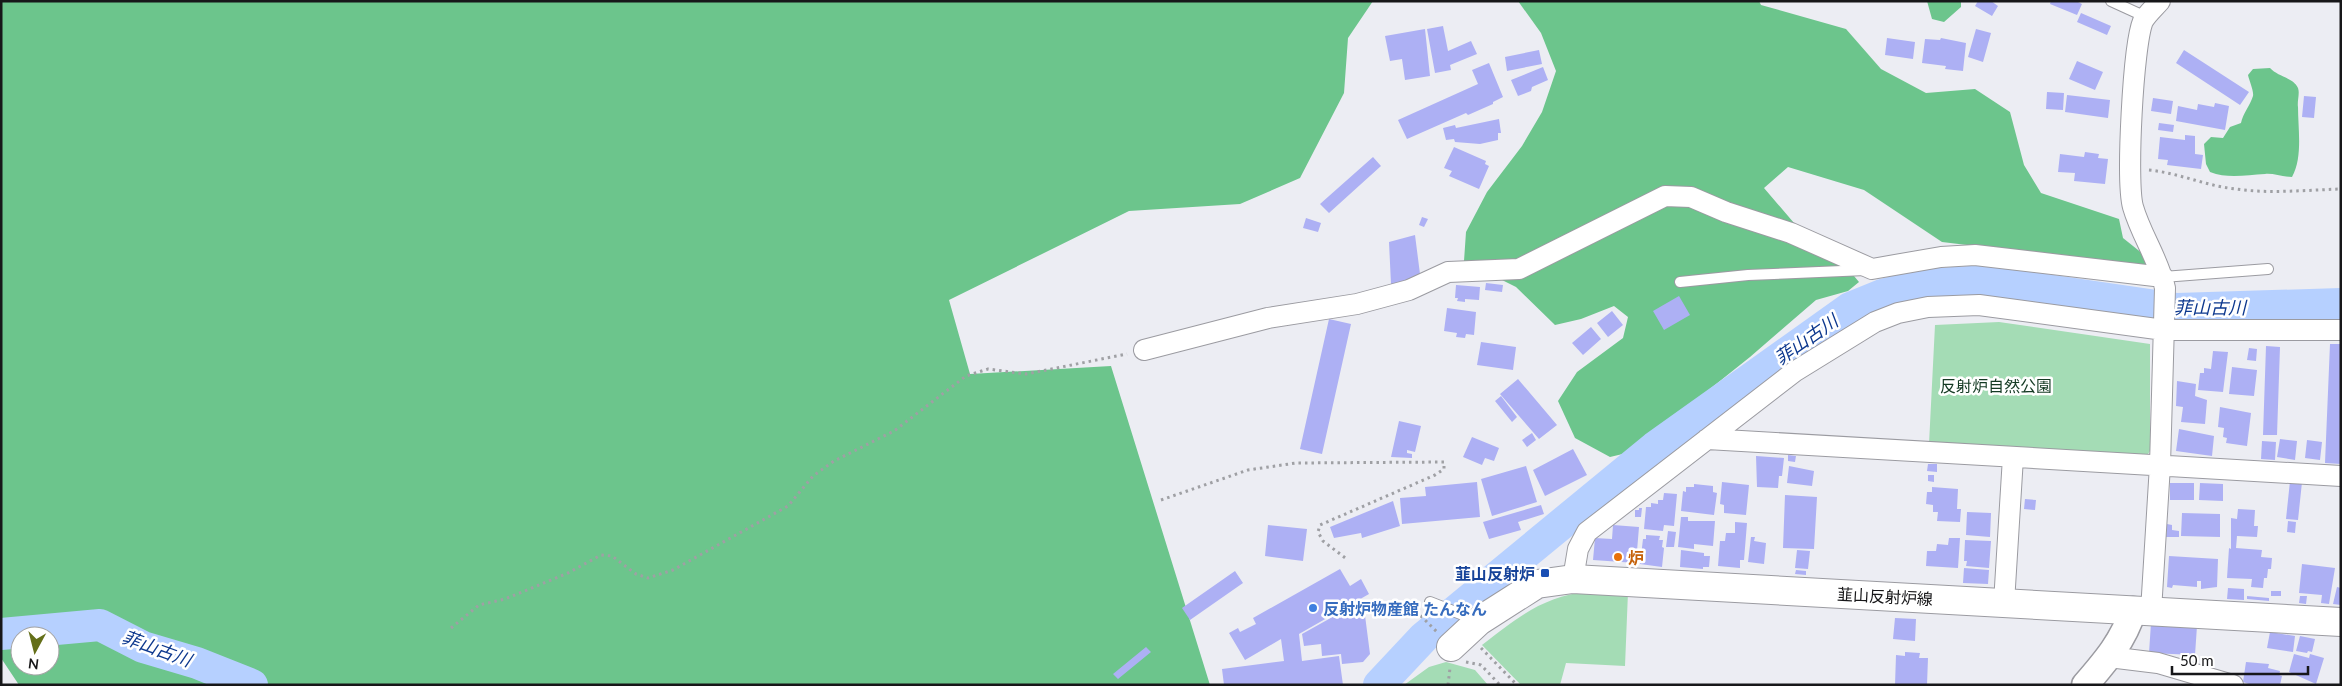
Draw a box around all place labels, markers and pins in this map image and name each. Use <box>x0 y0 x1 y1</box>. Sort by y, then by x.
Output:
place label: 炉 <box>1628 548 1644 567</box>
marker: 炉 <box>1612 551 1624 563</box>
place label: 韮山反射炉 <box>1455 564 1535 583</box>
marker: 韮山反射炉 <box>1539 567 1551 579</box>
place label: 反射炉物産館 たんなん <box>1323 599 1487 618</box>
marker: 反射炉物産館 たんなん <box>1307 602 1319 614</box>

